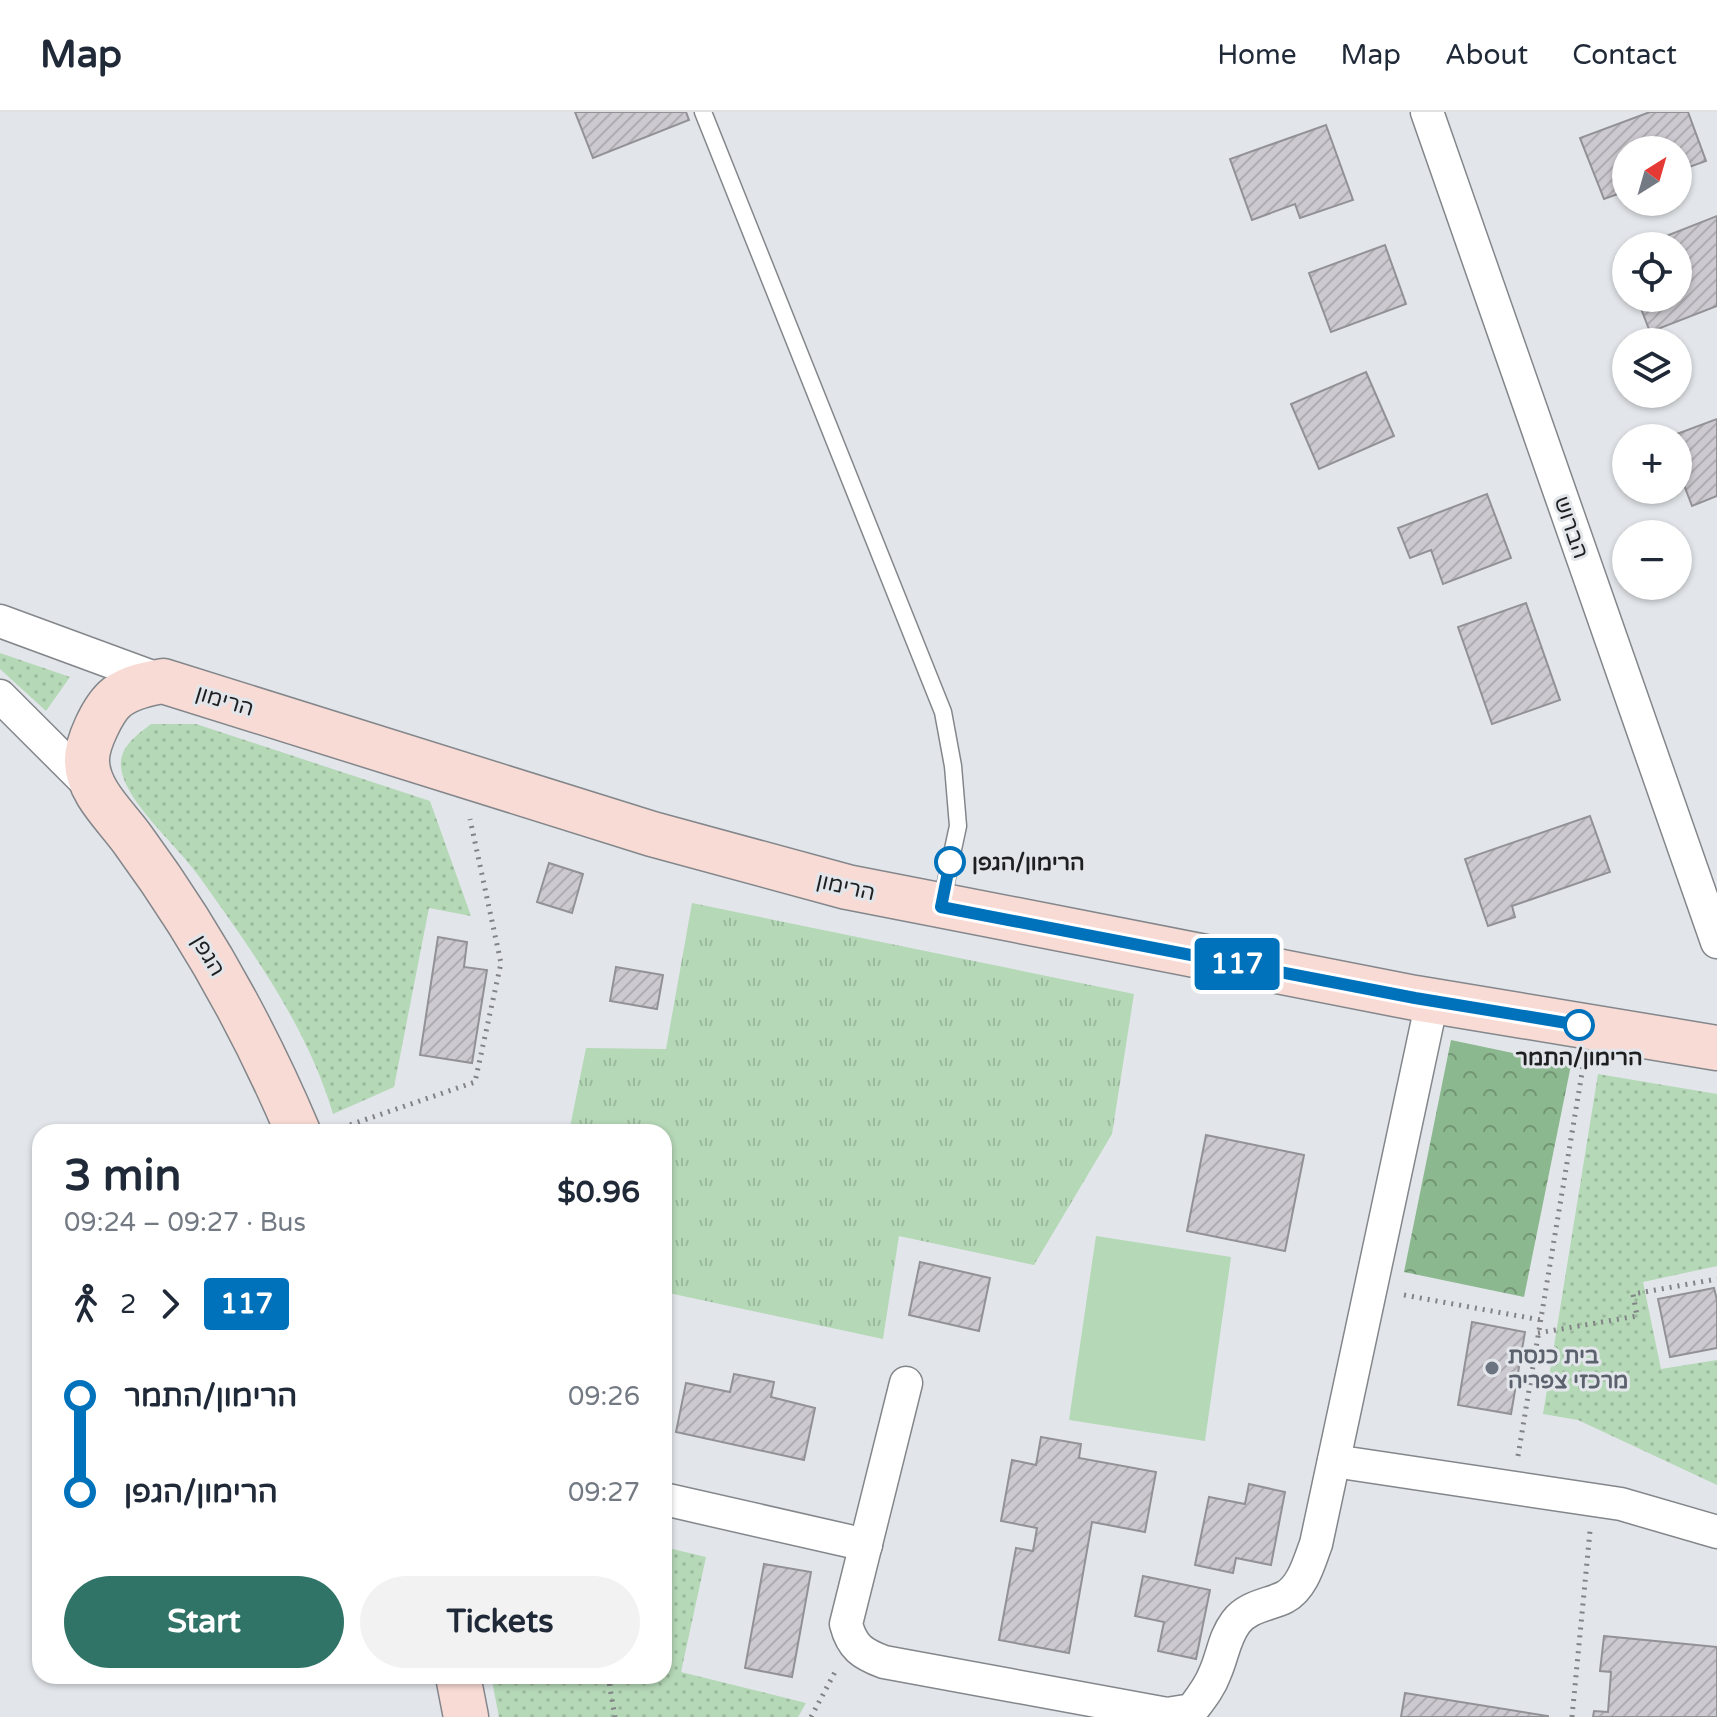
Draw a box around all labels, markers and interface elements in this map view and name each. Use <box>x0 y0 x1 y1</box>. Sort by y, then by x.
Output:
text: Map <box>40 32 122 78</box>
text: Home <box>1217 38 1297 72</box>
text: Map <box>1341 38 1401 72</box>
text: About <box>1445 38 1528 72</box>
text: Contact <box>1572 38 1677 72</box>
north arrow <box>1612 136 1692 216</box>
map controls <box>1612 136 1692 600</box>
button: locate <box>1612 232 1692 312</box>
button: layers <box>1612 328 1692 408</box>
button: + <box>1612 424 1692 504</box>
street label: הברוש <box>1548 493 1594 562</box>
button: − <box>1612 520 1692 600</box>
street label: הרימון <box>192 680 257 722</box>
marker: הרימון/הגפן <box>935 847 965 877</box>
place label: הרימון/הגפן <box>972 850 1085 876</box>
street label: הרימון <box>814 868 878 906</box>
street label: הגפן <box>186 930 230 981</box>
line badge: 117 <box>1191 938 1283 990</box>
text: 117 <box>1211 947 1263 981</box>
marker: הרימון/התמר <box>1564 1010 1594 1040</box>
place label: הרימון/התמר <box>1516 1045 1642 1071</box>
text: 3 min <box>64 1150 181 1203</box>
text: $0.96 <box>557 1174 640 1211</box>
text: 09:24 – 09:27 · Bus <box>64 1207 306 1238</box>
icon: walk <box>64 1282 108 1326</box>
icon: forward <box>148 1282 192 1326</box>
text: 117 <box>220 1287 273 1321</box>
text: 2 <box>120 1289 136 1320</box>
place label: בית כנסת מרכזי צפריה <box>1508 1343 1628 1394</box>
marker: בית כנסת מרכזי צפריה <box>1483 1359 1501 1377</box>
text: הרימון/התמר <box>124 1378 297 1415</box>
text: 09:26 <box>568 1381 640 1412</box>
text: הרימון/הגפן <box>124 1474 277 1511</box>
text: 09:27 <box>568 1477 640 1508</box>
button: Start <box>64 1576 344 1668</box>
button: Tickets <box>360 1576 640 1668</box>

